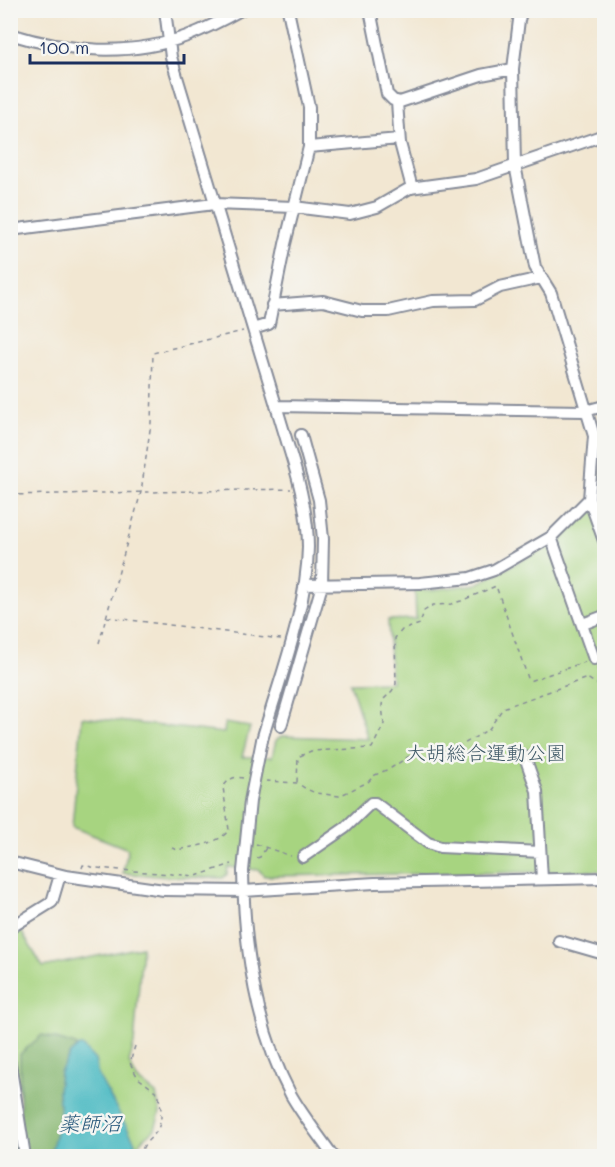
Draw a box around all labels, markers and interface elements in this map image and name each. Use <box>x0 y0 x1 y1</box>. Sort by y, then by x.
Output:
scale bar <box>30 27 184 65</box>
text: 100 m <box>39 35 89 59</box>
park label: 大胡総合運動公園 <box>406 739 566 765</box>
water label: 薬師沼 <box>59 1109 123 1136</box>

